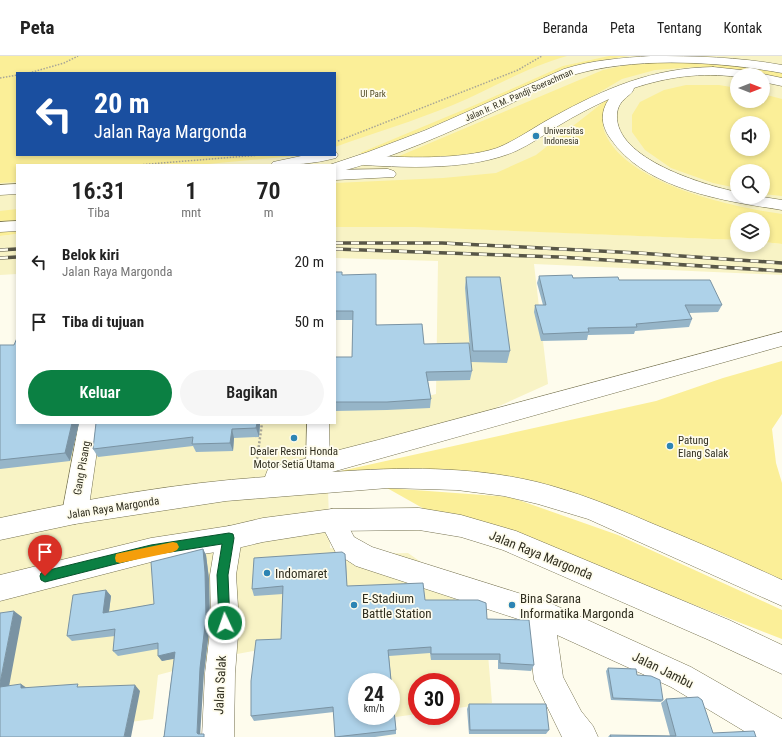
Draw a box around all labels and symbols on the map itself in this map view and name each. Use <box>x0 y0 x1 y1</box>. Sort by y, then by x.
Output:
street label: Jalan Ir. R.M. Pandji Soerachman <box>463 67 575 123</box>
north arrow <box>730 68 770 108</box>
park label: UI Park <box>360 89 386 99</box>
place label: Universitas Indonesia <box>544 126 583 146</box>
marker: Universitas Indonesia <box>531 131 541 141</box>
marker: Dealer Resmi Honda Motor Setia Utama <box>289 433 299 443</box>
place label: Patung Elang Salak <box>678 434 728 460</box>
street label: Gang Pisang <box>71 440 93 496</box>
marker: Patung Elang Salak <box>665 441 675 451</box>
place label: Dealer Resmi Honda Motor Setia Utama <box>250 445 338 471</box>
street label: Jalan Raya Margonda <box>66 494 160 522</box>
street label: Jalan Raya Margonda <box>487 527 595 583</box>
pin <box>28 535 62 576</box>
place label: Indomaret <box>275 566 327 581</box>
marker: Indomaret <box>262 568 272 578</box>
place label: E-Stadium Battle Station <box>362 591 432 621</box>
place label: Bina Sarana Informatika Margonda <box>520 591 634 621</box>
marker: E-Stadium Battle Station <box>349 600 359 610</box>
marker: Bina Sarana Informatika Margonda <box>507 600 517 610</box>
position arrow <box>204 602 246 644</box>
street label: Jalan Jambu <box>630 649 696 691</box>
street label: Jalan Salak <box>211 655 229 715</box>
speed limit sign: 30 <box>408 673 460 725</box>

